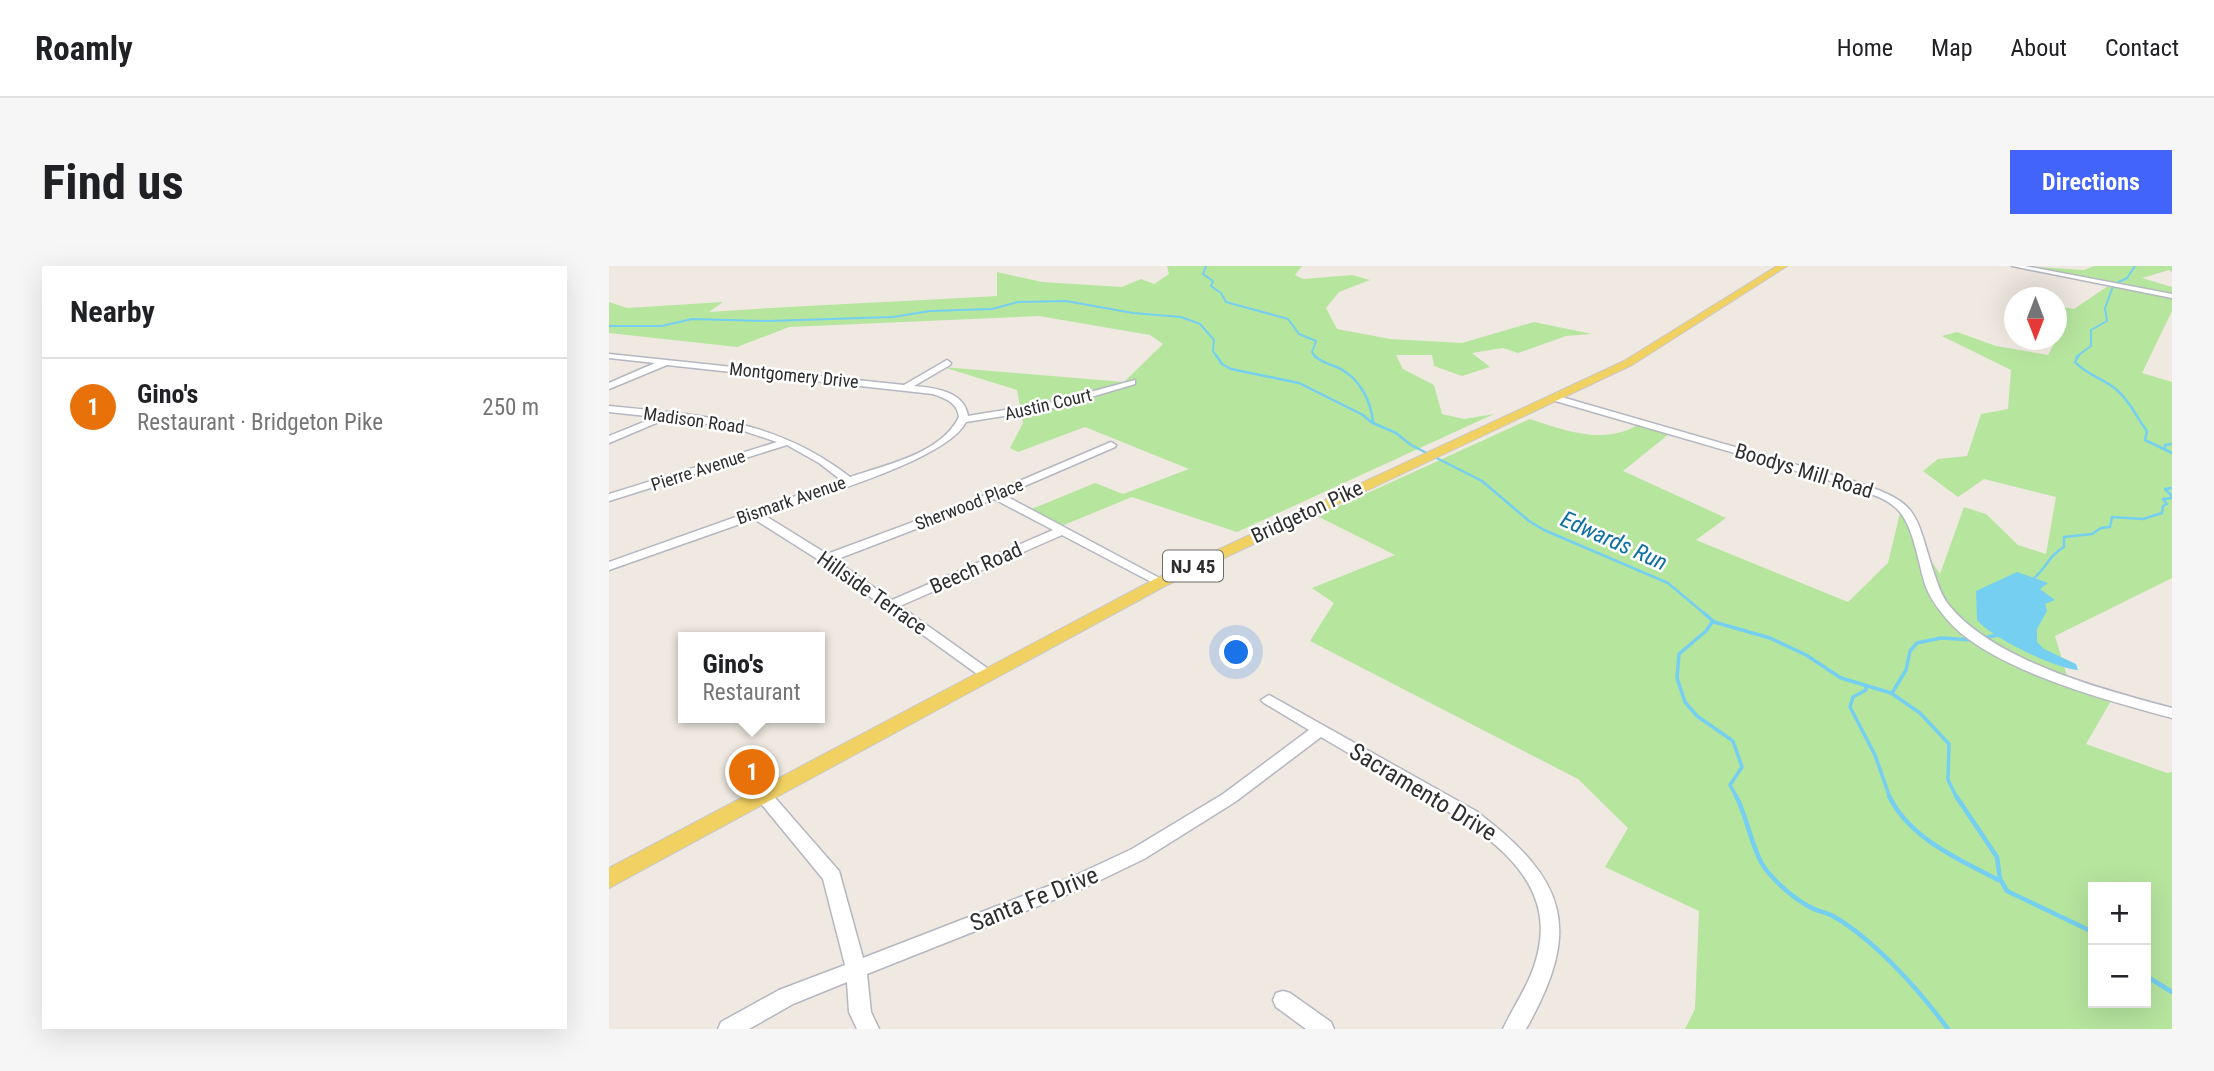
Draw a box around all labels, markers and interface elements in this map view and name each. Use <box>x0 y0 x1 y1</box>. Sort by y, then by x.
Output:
text: Roamly <box>35 29 133 68</box>
text: Home <box>1837 34 1893 62</box>
text: Map <box>1931 34 1973 62</box>
text: About <box>2011 34 2067 62</box>
text: Contact <box>2105 34 2179 62</box>
button: Directions <box>2010 150 2172 214</box>
text: Find us <box>42 154 184 211</box>
north arrow <box>2004 287 2067 350</box>
text: Nearby <box>70 294 155 329</box>
street label: Montgomery Drive <box>728 358 860 392</box>
text: Gino's <box>137 379 198 409</box>
street label: Austin Court <box>1002 384 1094 424</box>
text: 1 <box>87 394 99 421</box>
text: 250 m <box>482 394 539 421</box>
street label: Madison Road <box>642 403 746 437</box>
text: Restaurant · Bridgeton Pike <box>137 409 383 436</box>
street label: Boodys Mill Road <box>1732 439 1876 503</box>
street label: Pierre Avenue <box>648 445 748 495</box>
street label: Bismark Avenue <box>734 472 848 528</box>
street label: Sherwood Place <box>912 474 1026 534</box>
street label: Bridgeton Pike <box>1247 476 1367 548</box>
water label: Edwards Run <box>1557 506 1671 576</box>
street label: Beech Road <box>926 537 1026 599</box>
street label: Hillside Terrace <box>813 546 932 640</box>
road number: NJ 45 <box>1163 550 1223 582</box>
popup <box>678 632 825 723</box>
your location <box>1219 635 1253 669</box>
text: Gino's <box>703 649 764 679</box>
text: Restaurant <box>703 679 800 706</box>
street label: Sacramento Drive <box>1344 737 1502 847</box>
pin: 1 <box>729 746 775 798</box>
street label: Santa Fe Drive <box>966 861 1102 937</box>
map controls <box>2088 882 2151 1008</box>
button: + <box>2088 882 2151 945</box>
button: − <box>2088 945 2151 1008</box>

